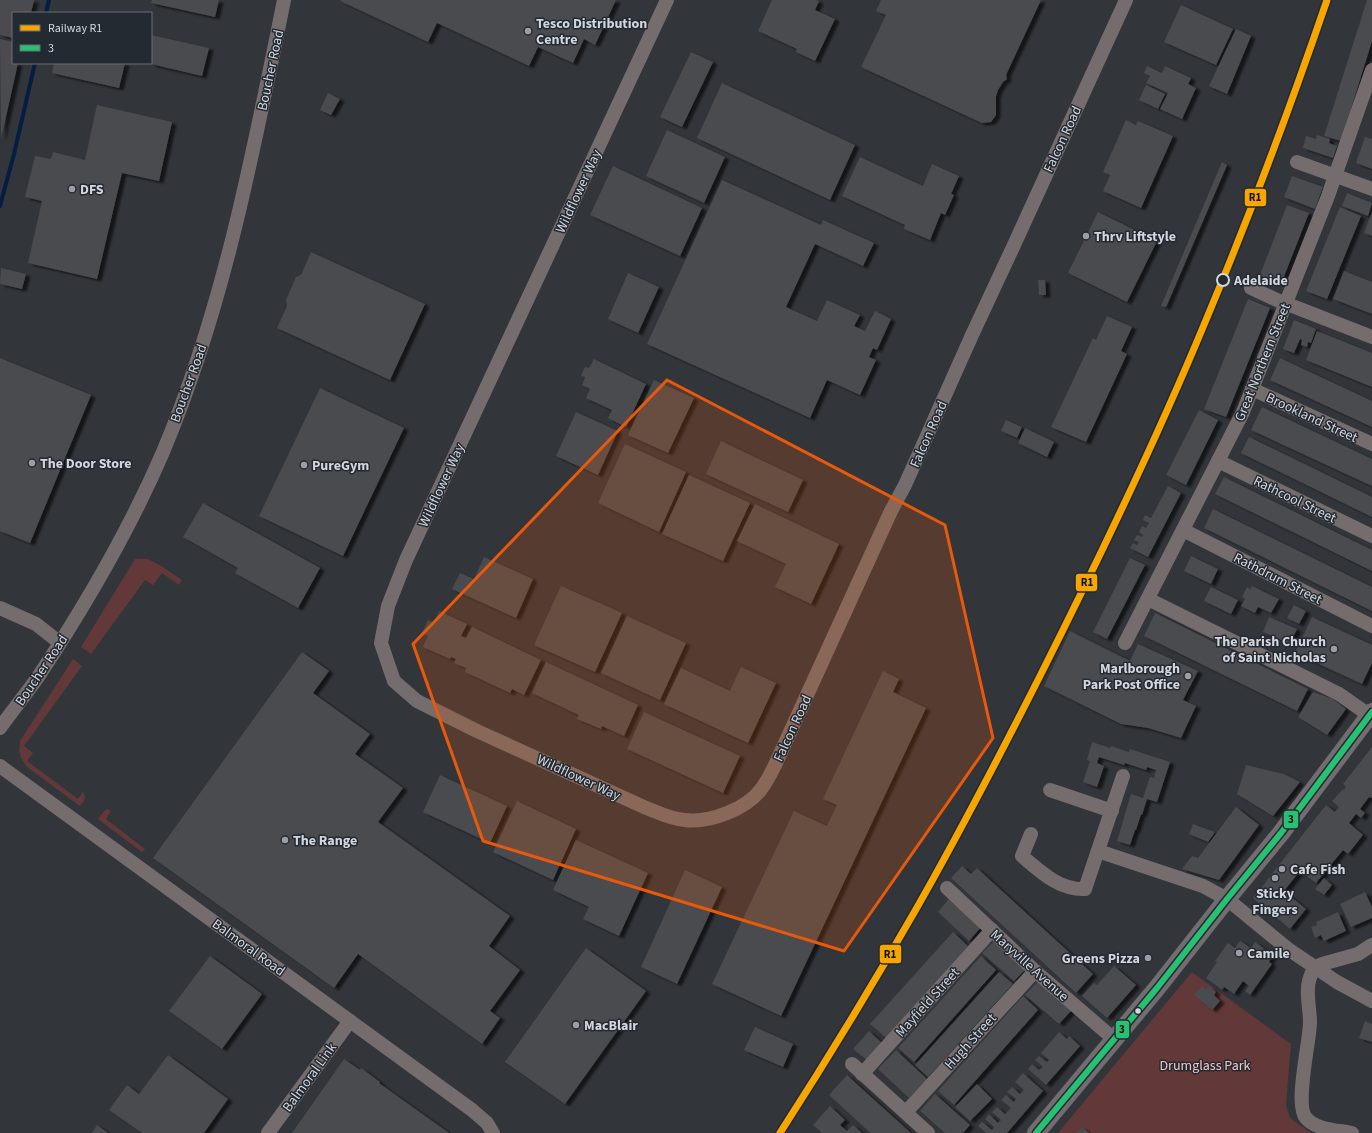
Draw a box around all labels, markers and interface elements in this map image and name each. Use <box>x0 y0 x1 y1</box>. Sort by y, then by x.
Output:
legend <box>12 12 152 64</box>
place label: Tesco Distribution Centre <box>536 14 647 50</box>
text: Railway R1 <box>48 20 102 37</box>
marker: Tesco Distribution Centre <box>523 26 533 36</box>
street label: Boucher Road <box>253 28 289 112</box>
text: 3 <box>48 40 54 57</box>
street label: Falcon Road <box>1039 103 1087 176</box>
street label: Wildflower Way <box>551 146 607 236</box>
place label: DFS <box>80 180 104 200</box>
marker: DFS <box>67 184 77 194</box>
line badge: R1 <box>1244 188 1267 207</box>
text: R1 <box>1249 190 1261 205</box>
place label: Thrv Liftstyle <box>1094 227 1176 247</box>
marker: Thrv Liftstyle <box>1081 231 1091 241</box>
place label: Adelaide <box>1233 271 1288 291</box>
marker: Adelaide <box>1216 273 1230 287</box>
street label: Great Northern Street <box>1230 300 1296 424</box>
street label: Boucher Road <box>166 341 212 425</box>
street label: Brookland Street <box>1262 388 1361 448</box>
street label: Falcon Road <box>905 398 953 471</box>
street label: Wildflower Way <box>414 440 470 530</box>
place label: The Door Store <box>40 454 132 474</box>
place label: PureGym <box>312 456 369 476</box>
marker: The Door Store <box>27 458 37 468</box>
marker: PureGym <box>299 460 309 470</box>
street label: Rathcool Street <box>1250 471 1340 529</box>
street label: Rathdrum Street <box>1230 548 1325 610</box>
line badge: R1 <box>1075 573 1098 592</box>
text: R1 <box>1081 575 1093 590</box>
street label: Boucher Road <box>11 631 73 710</box>
place label: The Parish Church of Saint Nicholas <box>1214 632 1326 668</box>
marker: The Parish Church of Saint Nicholas <box>1329 644 1339 654</box>
place label: Marlborough Park Post Office <box>1083 659 1180 695</box>
marker: Marlborough Park Post Office <box>1183 671 1193 681</box>
street label: Falcon Road <box>769 692 817 765</box>
street label: Wildflower Way <box>534 750 624 806</box>
line badge: 3 <box>1283 810 1299 829</box>
text: 3 <box>1288 812 1294 827</box>
place label: The Range <box>293 831 357 851</box>
marker: The Range <box>280 835 290 845</box>
place label: Cafe Fish <box>1290 860 1346 880</box>
marker: Cafe Fish <box>1277 864 1287 874</box>
marker: Sticky Fingers <box>1270 873 1280 883</box>
place label: Sticky Fingers <box>1252 884 1298 920</box>
street label: Balmoral Road <box>208 914 289 981</box>
street label: Maryville Avenue <box>986 925 1073 1006</box>
line badge: R1 <box>879 944 902 964</box>
place label: Camile <box>1247 944 1290 964</box>
text: R1 <box>884 947 896 962</box>
marker: Camile <box>1234 948 1244 958</box>
place label: Greens Pizza <box>1062 949 1140 969</box>
marker: Greens Pizza <box>1143 953 1153 963</box>
street label: Mayfield Street <box>891 963 965 1042</box>
unlabelled marker <box>1133 1006 1143 1016</box>
street label: Hugh Street <box>940 1009 1002 1074</box>
place label: MacBlair <box>584 1016 638 1036</box>
marker: MacBlair <box>571 1020 581 1030</box>
line badge: 3 <box>1115 1020 1130 1039</box>
text: 3 <box>1119 1022 1125 1037</box>
street label: Balmoral Link <box>278 1039 342 1116</box>
park label: Drumglass Park <box>1159 1056 1251 1076</box>

